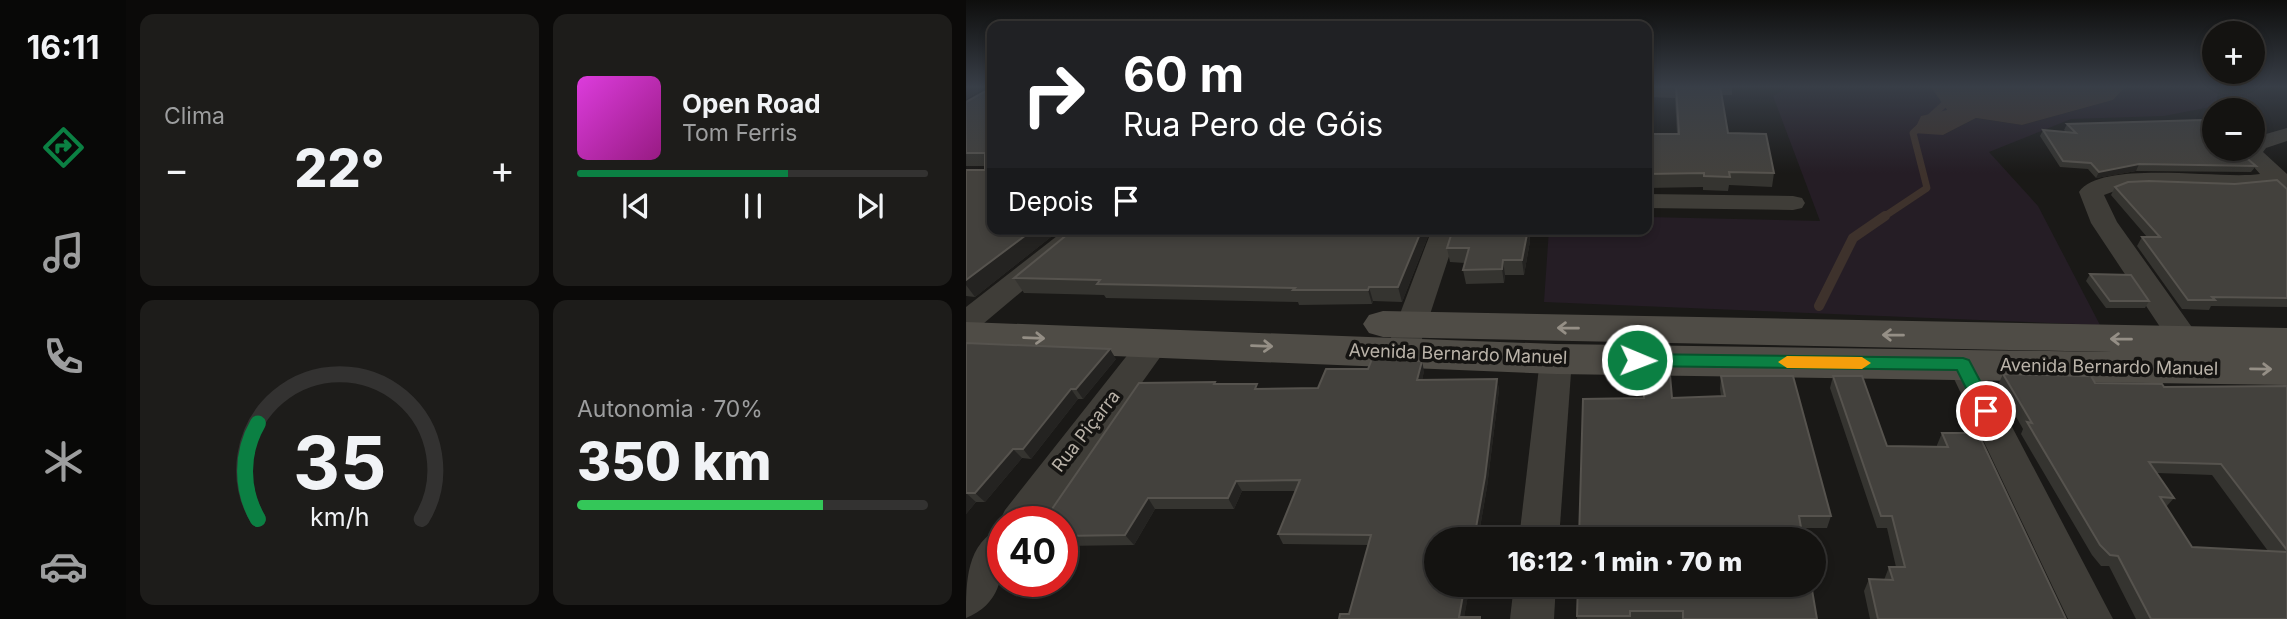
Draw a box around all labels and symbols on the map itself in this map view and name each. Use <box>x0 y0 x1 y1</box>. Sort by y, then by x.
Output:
one-way arrow <box>1557 321 1580 335</box>
position arrow <box>1600 323 1674 397</box>
one-way arrow <box>1882 328 1905 341</box>
one-way arrow <box>1022 332 1045 345</box>
one-way arrow <box>2110 332 2133 346</box>
one-way arrow <box>1250 339 1273 352</box>
street label: Avenida Bernardo Manuel <box>1348 339 1568 368</box>
street label: Avenida Bernardo Manuel <box>2000 354 2218 379</box>
one-way arrow <box>2249 363 2272 376</box>
pin <box>1956 381 2016 441</box>
street label: Rua Piçarra <box>1047 386 1124 476</box>
speed limit sign: 40 <box>987 506 1078 597</box>

